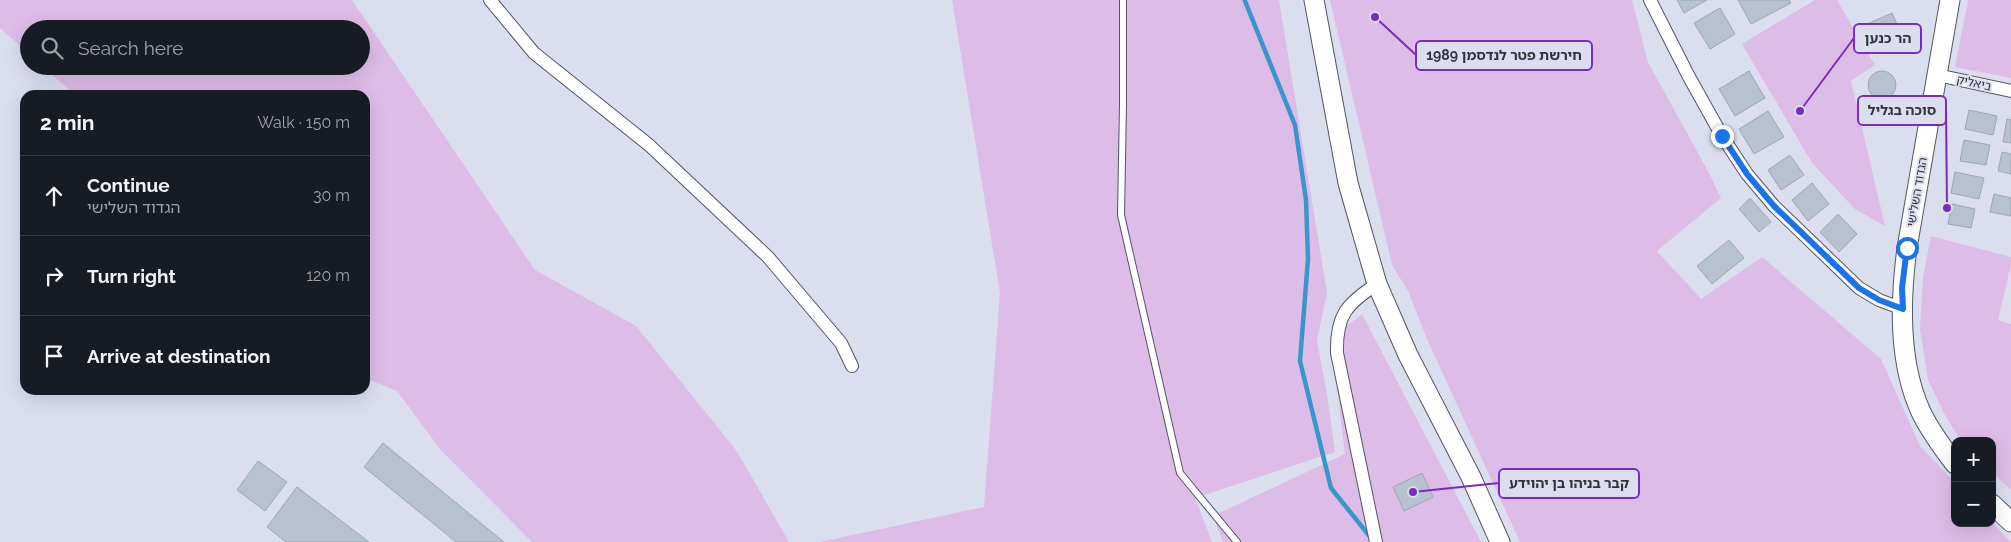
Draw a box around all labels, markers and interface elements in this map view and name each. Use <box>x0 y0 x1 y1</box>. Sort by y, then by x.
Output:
search box <box>20 20 370 75</box>
callout: הר כנען <box>1854 24 1921 53</box>
text: הר כנען <box>1865 30 1912 46</box>
icon: search <box>38 34 66 62</box>
text: Search here <box>78 37 184 59</box>
callout: חירשת פטר לנדסמן 1989 <box>1416 41 1592 70</box>
text: חירשת פטר לנדסמן 1989 <box>1426 47 1582 63</box>
street label: ביאליק <box>1955 72 1993 94</box>
callout: סוכה בגליל <box>1858 96 1946 125</box>
text: סוכה בגליל <box>1868 102 1936 118</box>
text: 2 min <box>40 110 94 135</box>
text: Walk · 150 m <box>257 113 350 132</box>
route end <box>1711 125 1734 148</box>
street label: הגדוד השלישי <box>1904 156 1930 228</box>
text: Continue <box>87 174 170 196</box>
icon: ahead <box>40 182 68 210</box>
text: 30 m <box>313 186 350 205</box>
text: הגדוד השלישי <box>87 198 180 217</box>
route start <box>1896 237 1919 260</box>
icon: right <box>40 262 68 290</box>
text: Turn right <box>87 265 176 287</box>
text: 120 m <box>306 266 350 285</box>
icon: arrive <box>40 342 68 370</box>
text: Arrive at destination <box>87 345 271 367</box>
map controls <box>1951 437 1996 527</box>
button: + <box>1951 437 1996 482</box>
callout: קבר בניהו בן יהוידע <box>1499 469 1639 498</box>
text: קבר בניהו בן יהוידע <box>1509 475 1629 491</box>
button: − <box>1951 482 1996 527</box>

